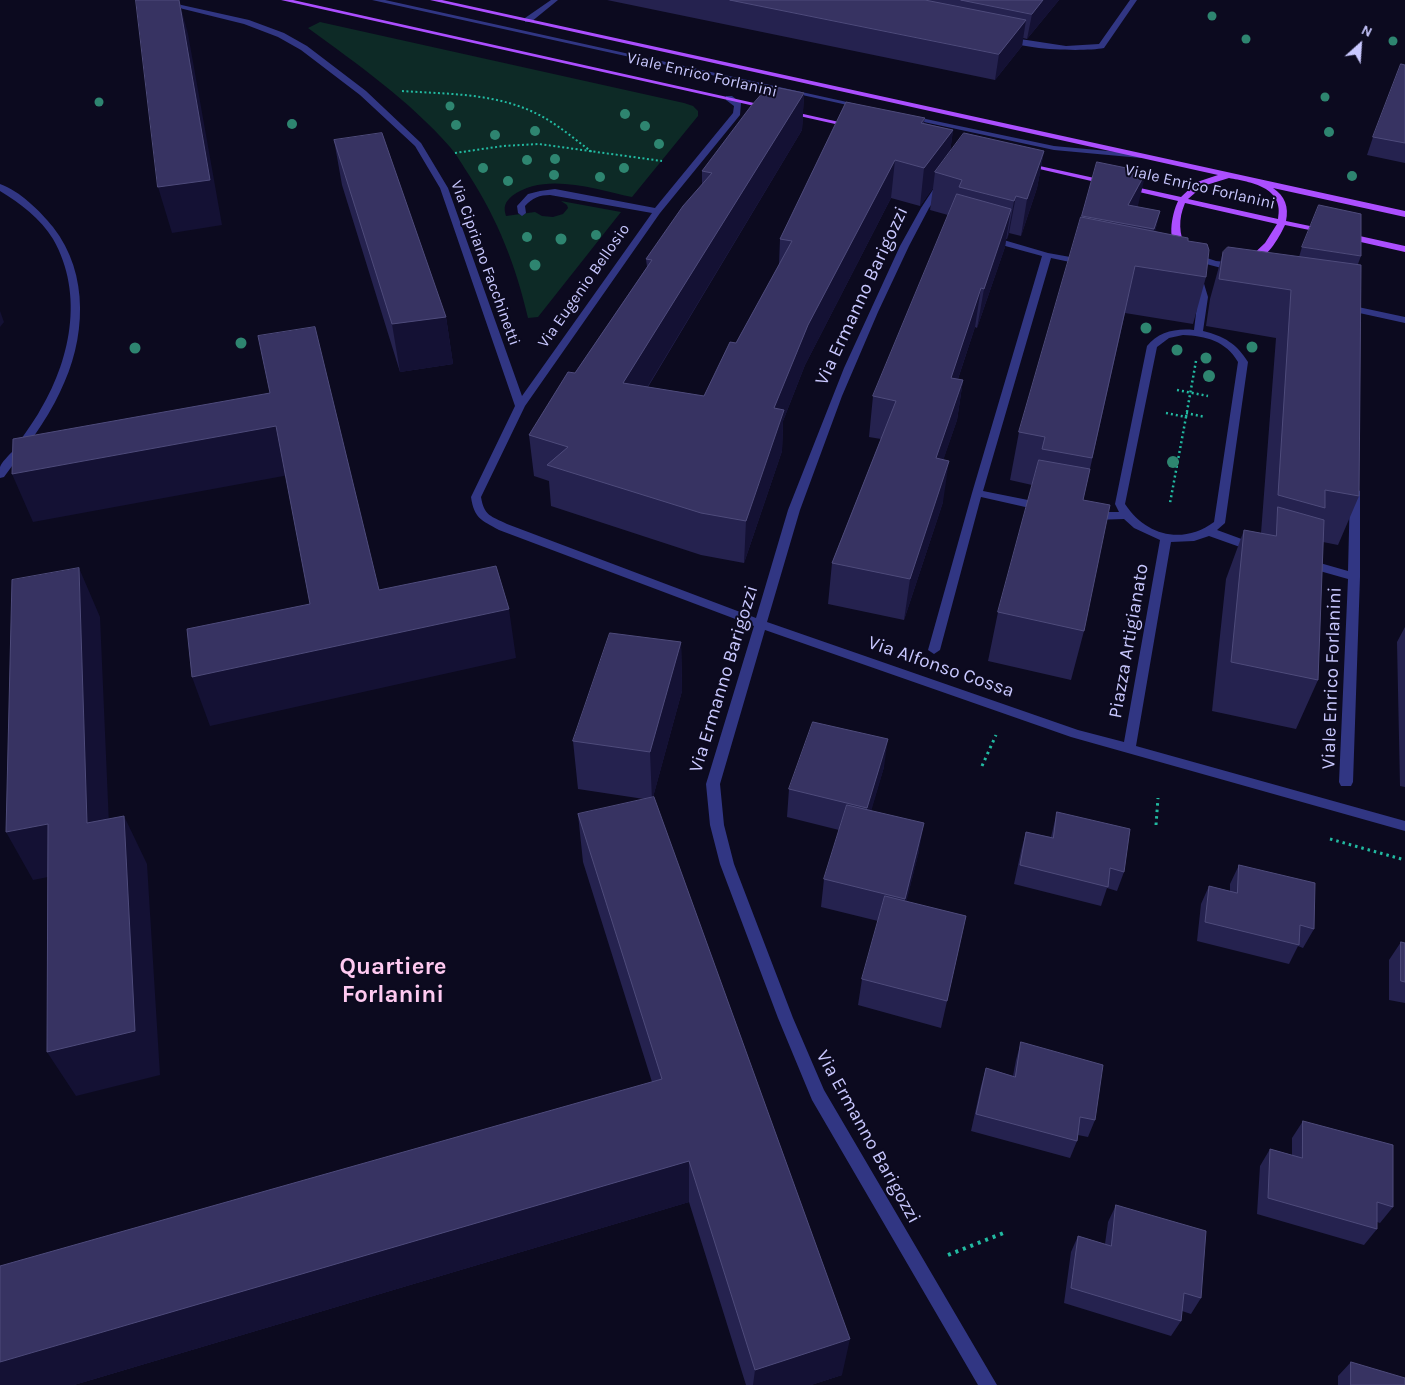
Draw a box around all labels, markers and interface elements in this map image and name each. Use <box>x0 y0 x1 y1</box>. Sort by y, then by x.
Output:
north arrow <box>1335 20 1385 70</box>
text: N <box>1359 21 1375 41</box>
street label: Viale Enrico Forlanini <box>625 48 779 102</box>
street label: Viale Enrico Forlanini <box>1123 160 1277 214</box>
street label: Via Cipriano Facchinetti <box>446 178 524 348</box>
street label: Via Ermanno Barigozzi <box>811 203 913 389</box>
street label: Via Eugenio Bellosio <box>534 220 634 352</box>
street label: Piazza Artigianato <box>1104 562 1154 720</box>
street label: Via Ermanno Barigozzi <box>685 583 763 775</box>
street label: Viale Enrico Forlanini <box>1317 586 1347 770</box>
street label: Via Alfonso Cossa <box>865 631 1017 703</box>
district label: Quartiere Forlanini <box>339 953 447 1009</box>
street label: Via Ermanno Barigozzi <box>811 1046 925 1228</box>

